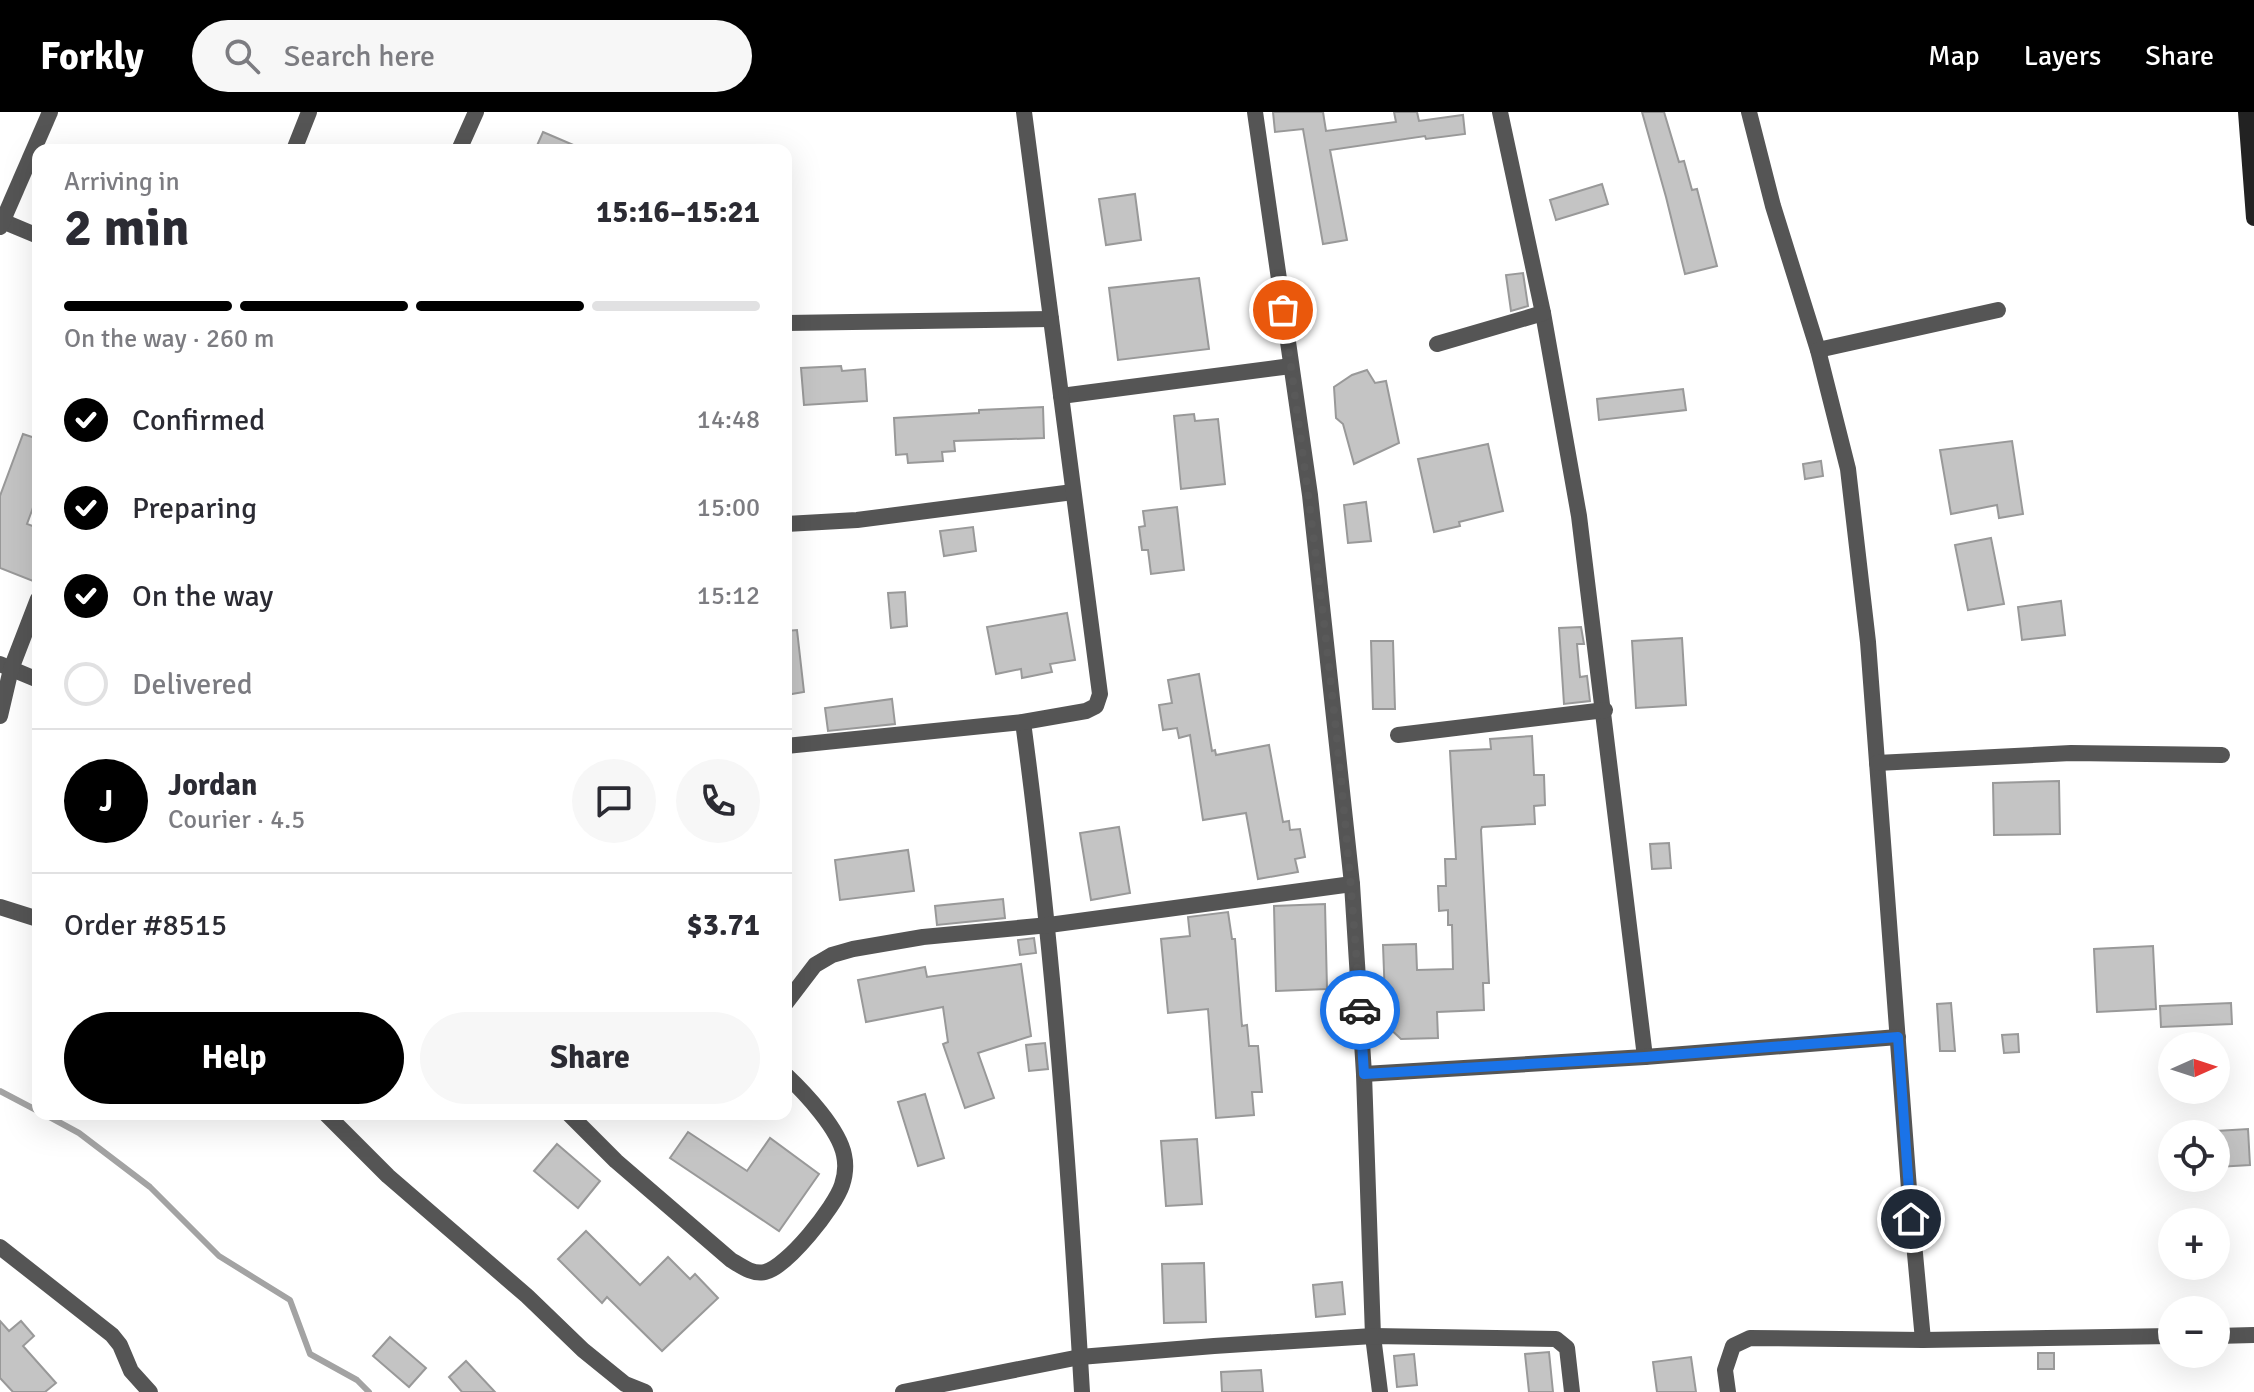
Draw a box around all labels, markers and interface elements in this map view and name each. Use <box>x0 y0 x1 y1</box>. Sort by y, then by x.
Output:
search box <box>192 20 752 92</box>
text: Forkly <box>40 33 144 80</box>
icon: search <box>220 34 264 78</box>
text: Search here <box>284 38 435 75</box>
text: Map <box>1928 39 1980 73</box>
text: Layers <box>2024 39 2101 73</box>
text: Share <box>2145 39 2214 73</box>
text: Arriving in <box>64 166 180 198</box>
text: 15:16–15:21 <box>596 194 760 231</box>
text: 2 min <box>64 196 190 260</box>
pin <box>1249 276 1317 344</box>
icon: bag <box>1261 288 1305 332</box>
text: On the way · 260 m <box>64 323 274 355</box>
icon: check <box>64 398 108 442</box>
text: Confirmed <box>132 402 265 439</box>
text: 14:48 <box>697 404 760 436</box>
icon: check <box>64 486 108 530</box>
text: Preparing <box>132 490 257 527</box>
text: 15:00 <box>697 492 760 524</box>
icon: check <box>64 574 108 618</box>
text: On the way <box>132 578 273 615</box>
text: 15:12 <box>697 580 760 612</box>
text: Delivered <box>132 666 253 703</box>
button: chat <box>572 759 656 843</box>
button: phone <box>676 759 760 843</box>
text: Jordan <box>168 767 257 804</box>
text: J <box>99 783 113 820</box>
text: Courier · 4.5 <box>168 804 305 836</box>
text: Order #8515 <box>64 907 227 944</box>
text: $3.71 <box>687 907 760 944</box>
courier <box>1320 970 1400 1050</box>
icon: car <box>1338 988 1382 1032</box>
button: Help <box>64 1012 404 1104</box>
button: Share <box>420 1012 760 1104</box>
north arrow <box>2158 1032 2230 1104</box>
map controls <box>2158 1032 2230 1368</box>
button: locate <box>2158 1120 2230 1192</box>
pin <box>1877 1185 1945 1253</box>
icon: home <box>1889 1197 1933 1241</box>
button: + <box>2158 1208 2230 1280</box>
button: − <box>2158 1296 2230 1368</box>

